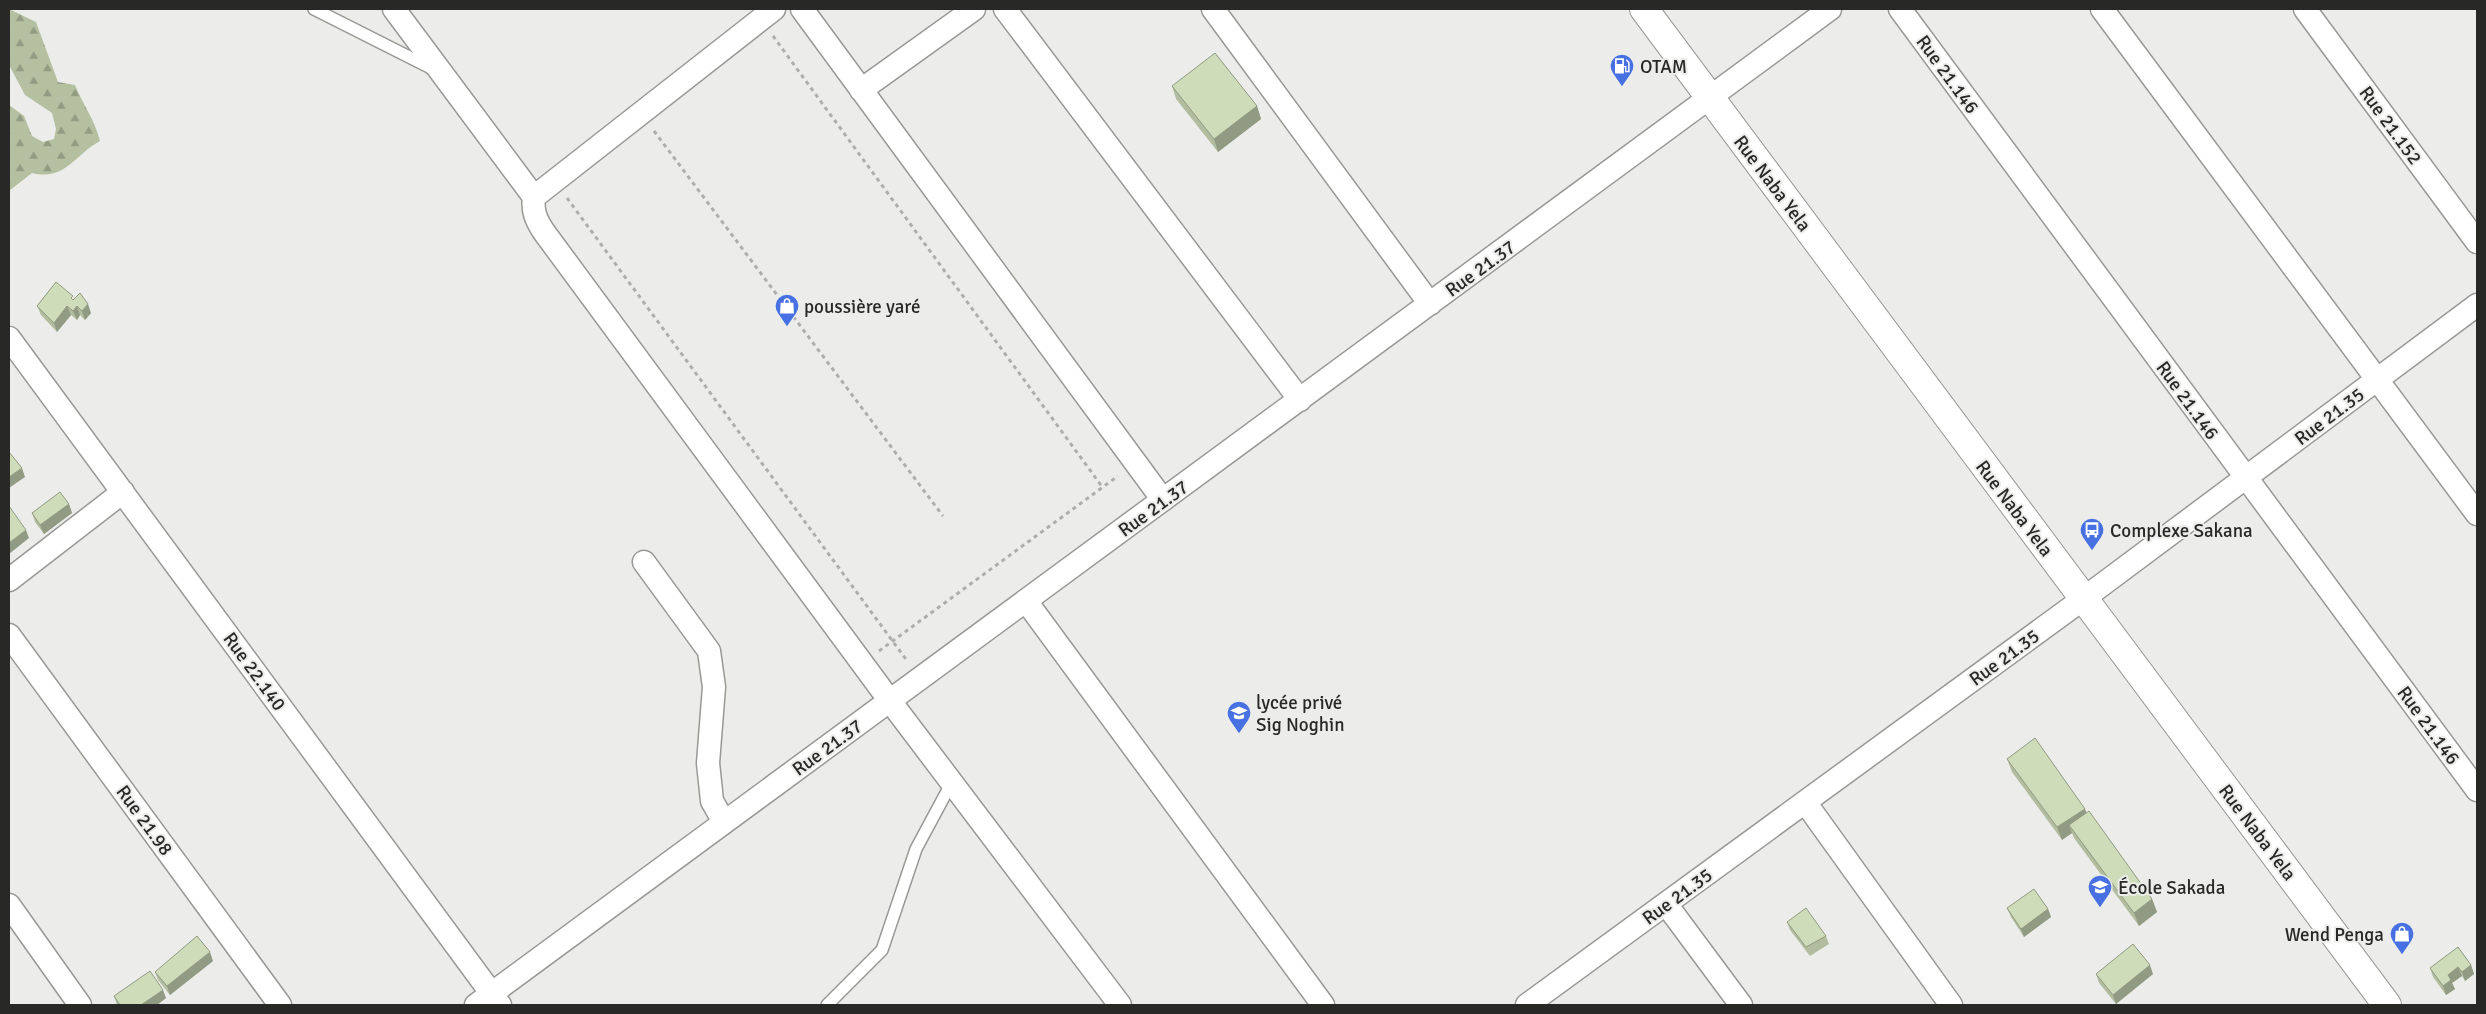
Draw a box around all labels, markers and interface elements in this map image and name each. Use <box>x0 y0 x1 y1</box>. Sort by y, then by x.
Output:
street label: Rue 21.146 <box>1911 31 1984 119</box>
fuel station icon: OTAM <box>1609 53 1635 87</box>
place label: OTAM <box>1640 55 1687 79</box>
street label: Rue 21.152 <box>2354 82 2427 170</box>
street label: Rue Naba Yela <box>1728 131 1816 237</box>
street label: Rue 21.37 <box>1441 235 1520 302</box>
shop icon: poussière yaré <box>774 293 800 327</box>
place label: poussière yaré <box>804 295 920 319</box>
street label: Rue 21.146 <box>2151 357 2224 445</box>
street label: Rue 21.35 <box>2290 383 2369 451</box>
street label: Rue Naba Yela <box>1970 456 2058 562</box>
street label: Rue 21.37 <box>1114 475 1193 542</box>
bus stop icon: Complexe Sakana <box>2079 517 2105 551</box>
place label: Complexe Sakana <box>2110 519 2253 543</box>
street label: Rue 21.35 <box>1965 624 2044 691</box>
street label: Rue 22.140 <box>218 628 291 716</box>
street label: Rue 21.146 <box>2392 682 2465 770</box>
place label: lycée privé Sig Noghin <box>1256 691 1345 737</box>
school or university icon: lycée privé Sig Noghin <box>1226 700 1252 734</box>
street label: Rue 21.37 <box>788 714 867 781</box>
street label: Rue Naba Yela <box>2213 780 2301 886</box>
street label: Rue 21.98 <box>111 781 178 860</box>
street label: Rue 21.35 <box>1638 863 1717 930</box>
school or university icon: École Sakada <box>2087 874 2113 908</box>
place label: École Sakada <box>2118 876 2225 900</box>
shop icon: Wend Penga <box>2389 921 2415 955</box>
place label: Wend Penga <box>2285 923 2384 947</box>

